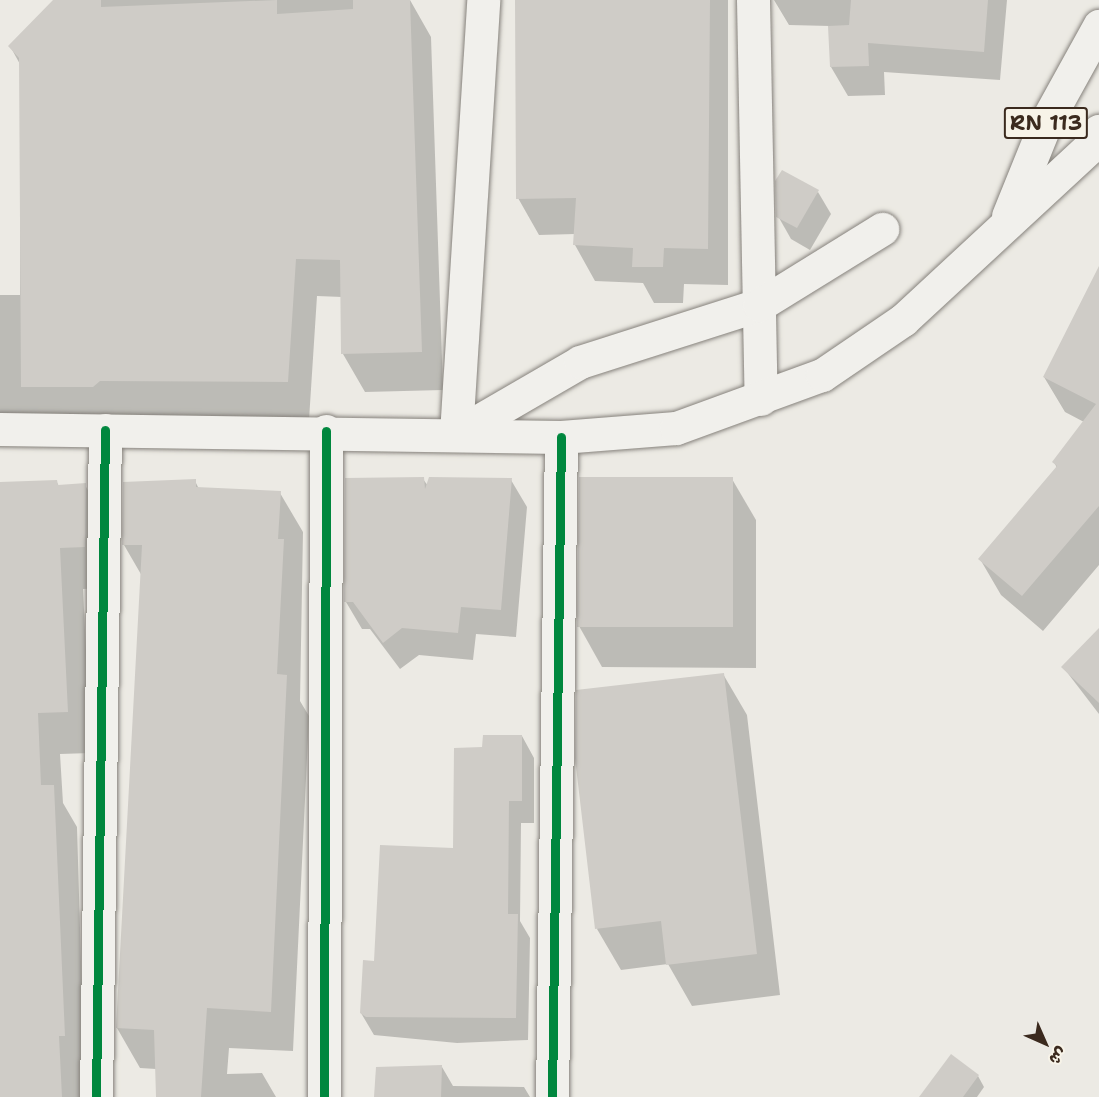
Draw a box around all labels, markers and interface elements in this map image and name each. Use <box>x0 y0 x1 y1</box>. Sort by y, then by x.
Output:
road number: RN 113 <box>1002 105 1090 141</box>
north arrow <box>1015 1013 1075 1073</box>
text: ش <box>1044 1042 1072 1070</box>

